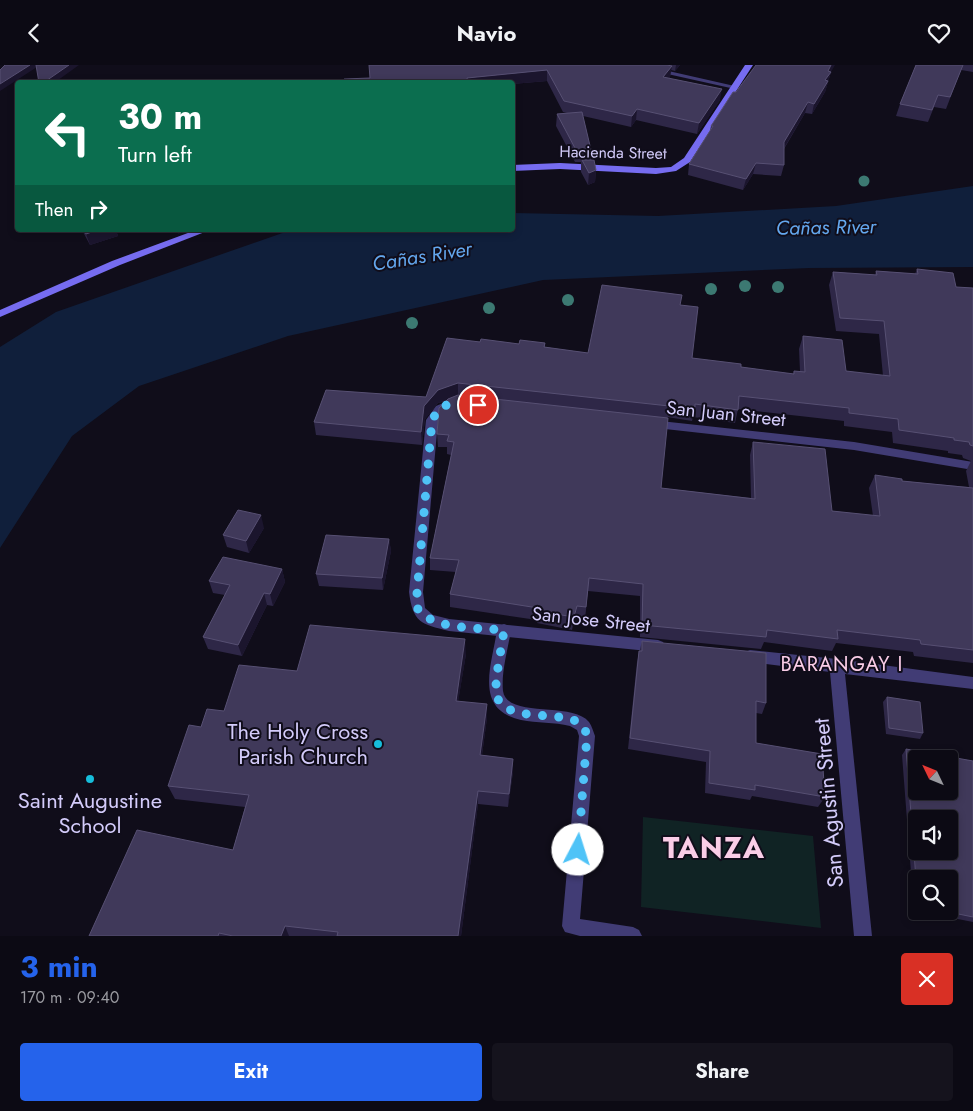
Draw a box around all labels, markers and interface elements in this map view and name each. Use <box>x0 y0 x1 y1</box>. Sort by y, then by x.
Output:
text: Navio <box>457 17 516 49</box>
icon: back <box>20 19 48 47</box>
icon: heart <box>925 19 953 47</box>
text: 30 m <box>118 92 202 142</box>
icon: left <box>35 100 100 165</box>
text: Turn left <box>118 138 192 170</box>
street label: Hacienda Street <box>559 140 667 165</box>
icon: right <box>84 195 112 223</box>
text: Then <box>35 196 74 223</box>
water label: Cañas River <box>776 212 878 243</box>
water label: Cañas River <box>370 234 475 279</box>
pin <box>457 384 499 426</box>
icon: arrive <box>464 391 492 419</box>
street label: San Juan Street <box>665 394 787 433</box>
street label: San Jose Street <box>531 600 652 639</box>
district label: BARANGAY I <box>781 650 903 679</box>
place label: The Holy Cross Parish Church <box>227 715 368 772</box>
street label: San Agustin Street <box>805 716 851 889</box>
marker: The Holy Cross Parish Church <box>372 738 384 750</box>
north arrow <box>908 750 958 800</box>
map controls <box>908 750 958 920</box>
marker: Saint Augustine School <box>84 773 96 785</box>
place label: Saint Augustine School <box>18 784 162 841</box>
button: sound <box>908 810 958 860</box>
position arrow <box>551 823 603 875</box>
district label: TANZA <box>663 827 765 869</box>
button: search <box>908 870 958 920</box>
text: 3 min <box>20 945 98 988</box>
button: close <box>901 953 953 1005</box>
text: 170 m · 09:40 <box>20 986 119 1009</box>
button: Exit <box>20 1043 482 1101</box>
button: Share <box>492 1043 953 1101</box>

